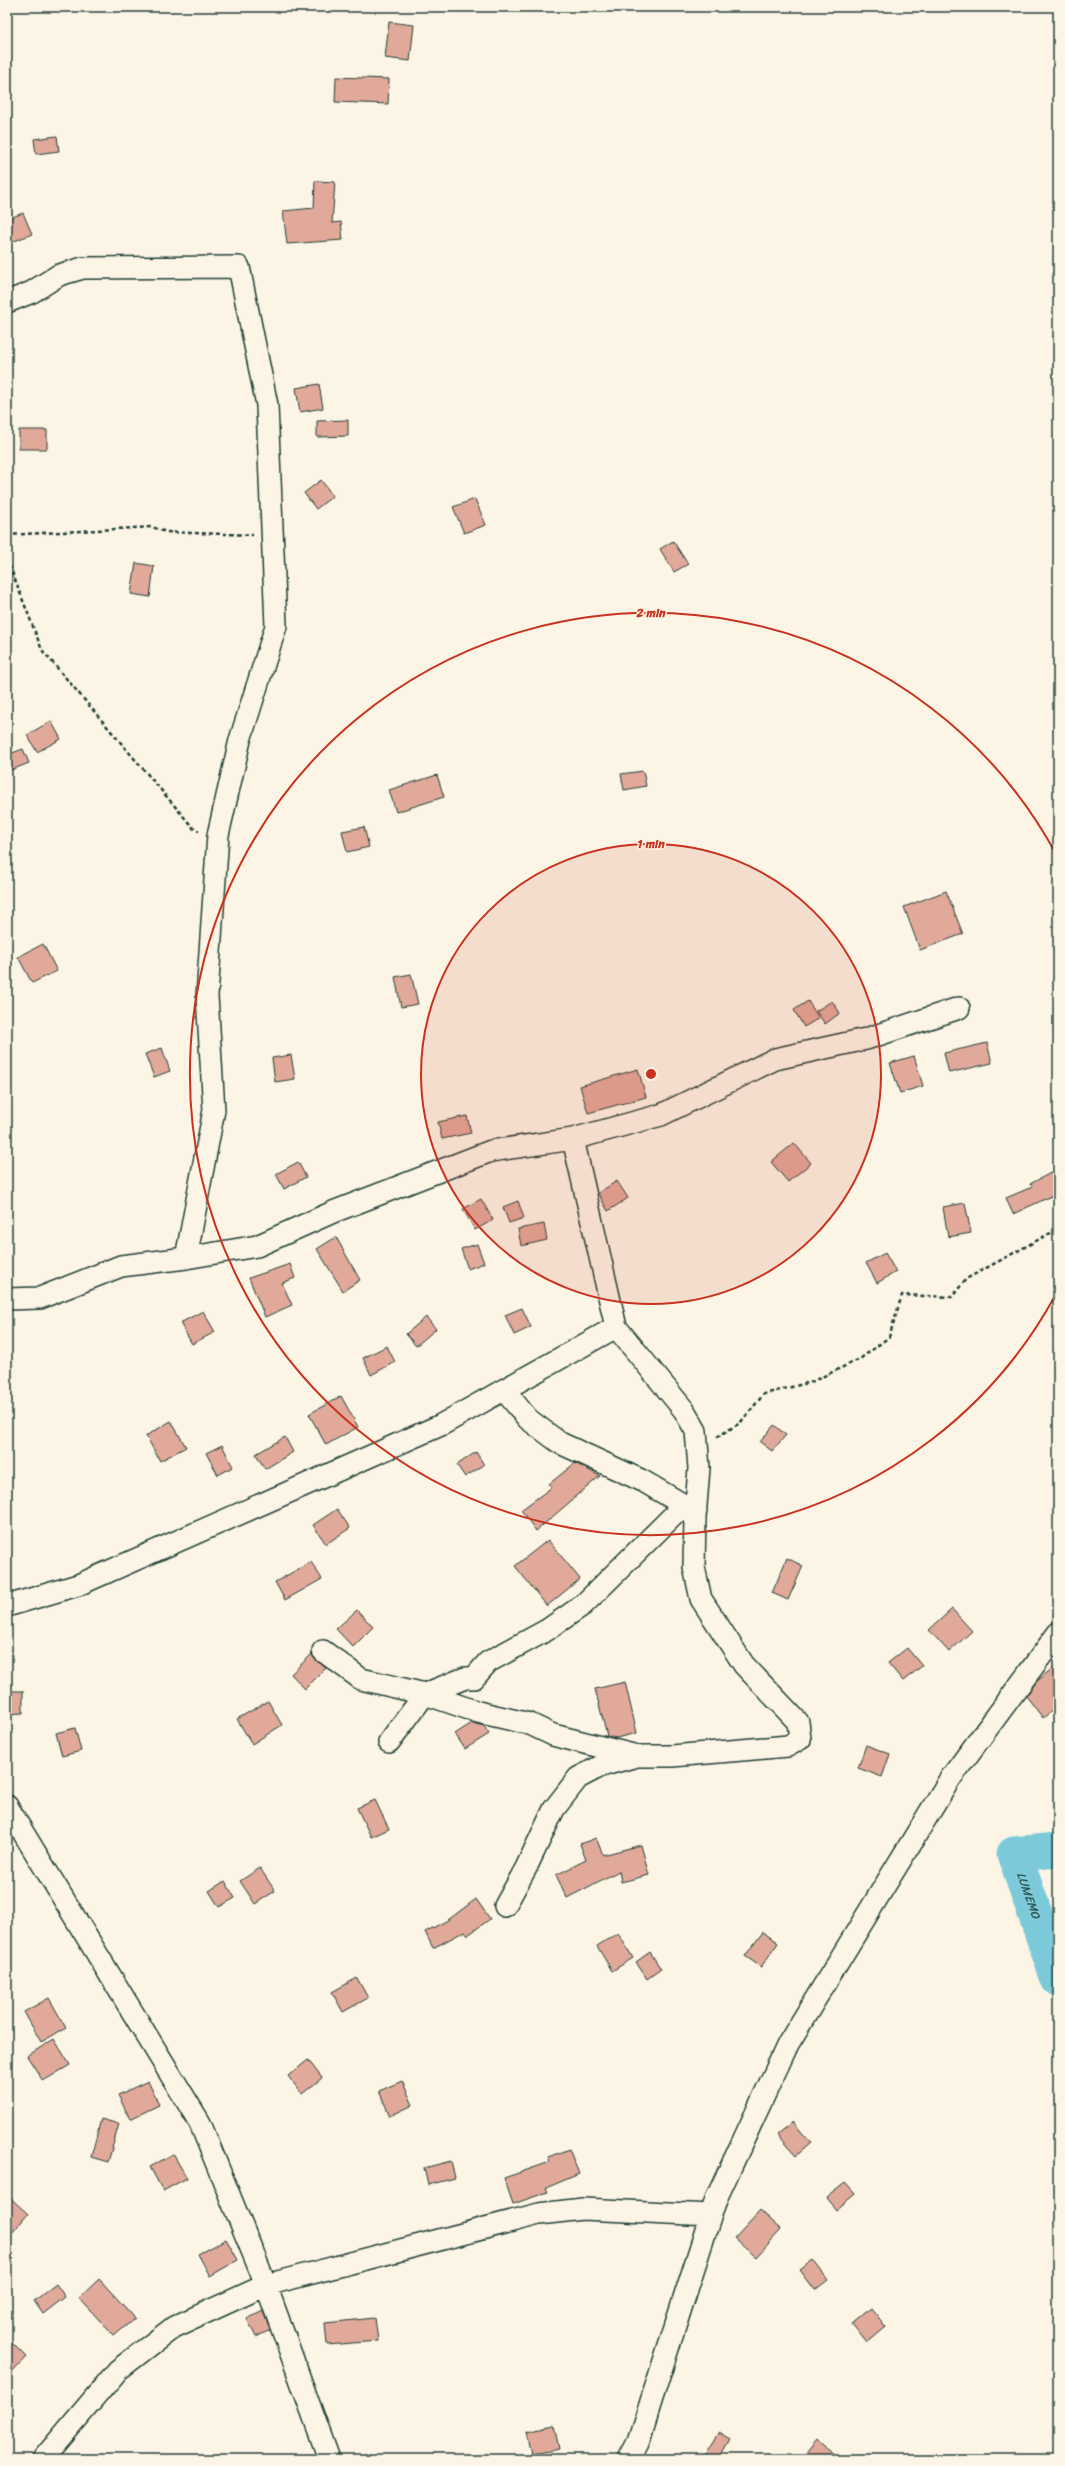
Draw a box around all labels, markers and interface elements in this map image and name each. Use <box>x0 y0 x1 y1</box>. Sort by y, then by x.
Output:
text: 2 min <box>635 602 666 624</box>
text: 1 min <box>637 833 665 855</box>
centre of rings <box>644 1067 658 1081</box>
water label: LUMEMO <box>1010 1869 1047 1923</box>

